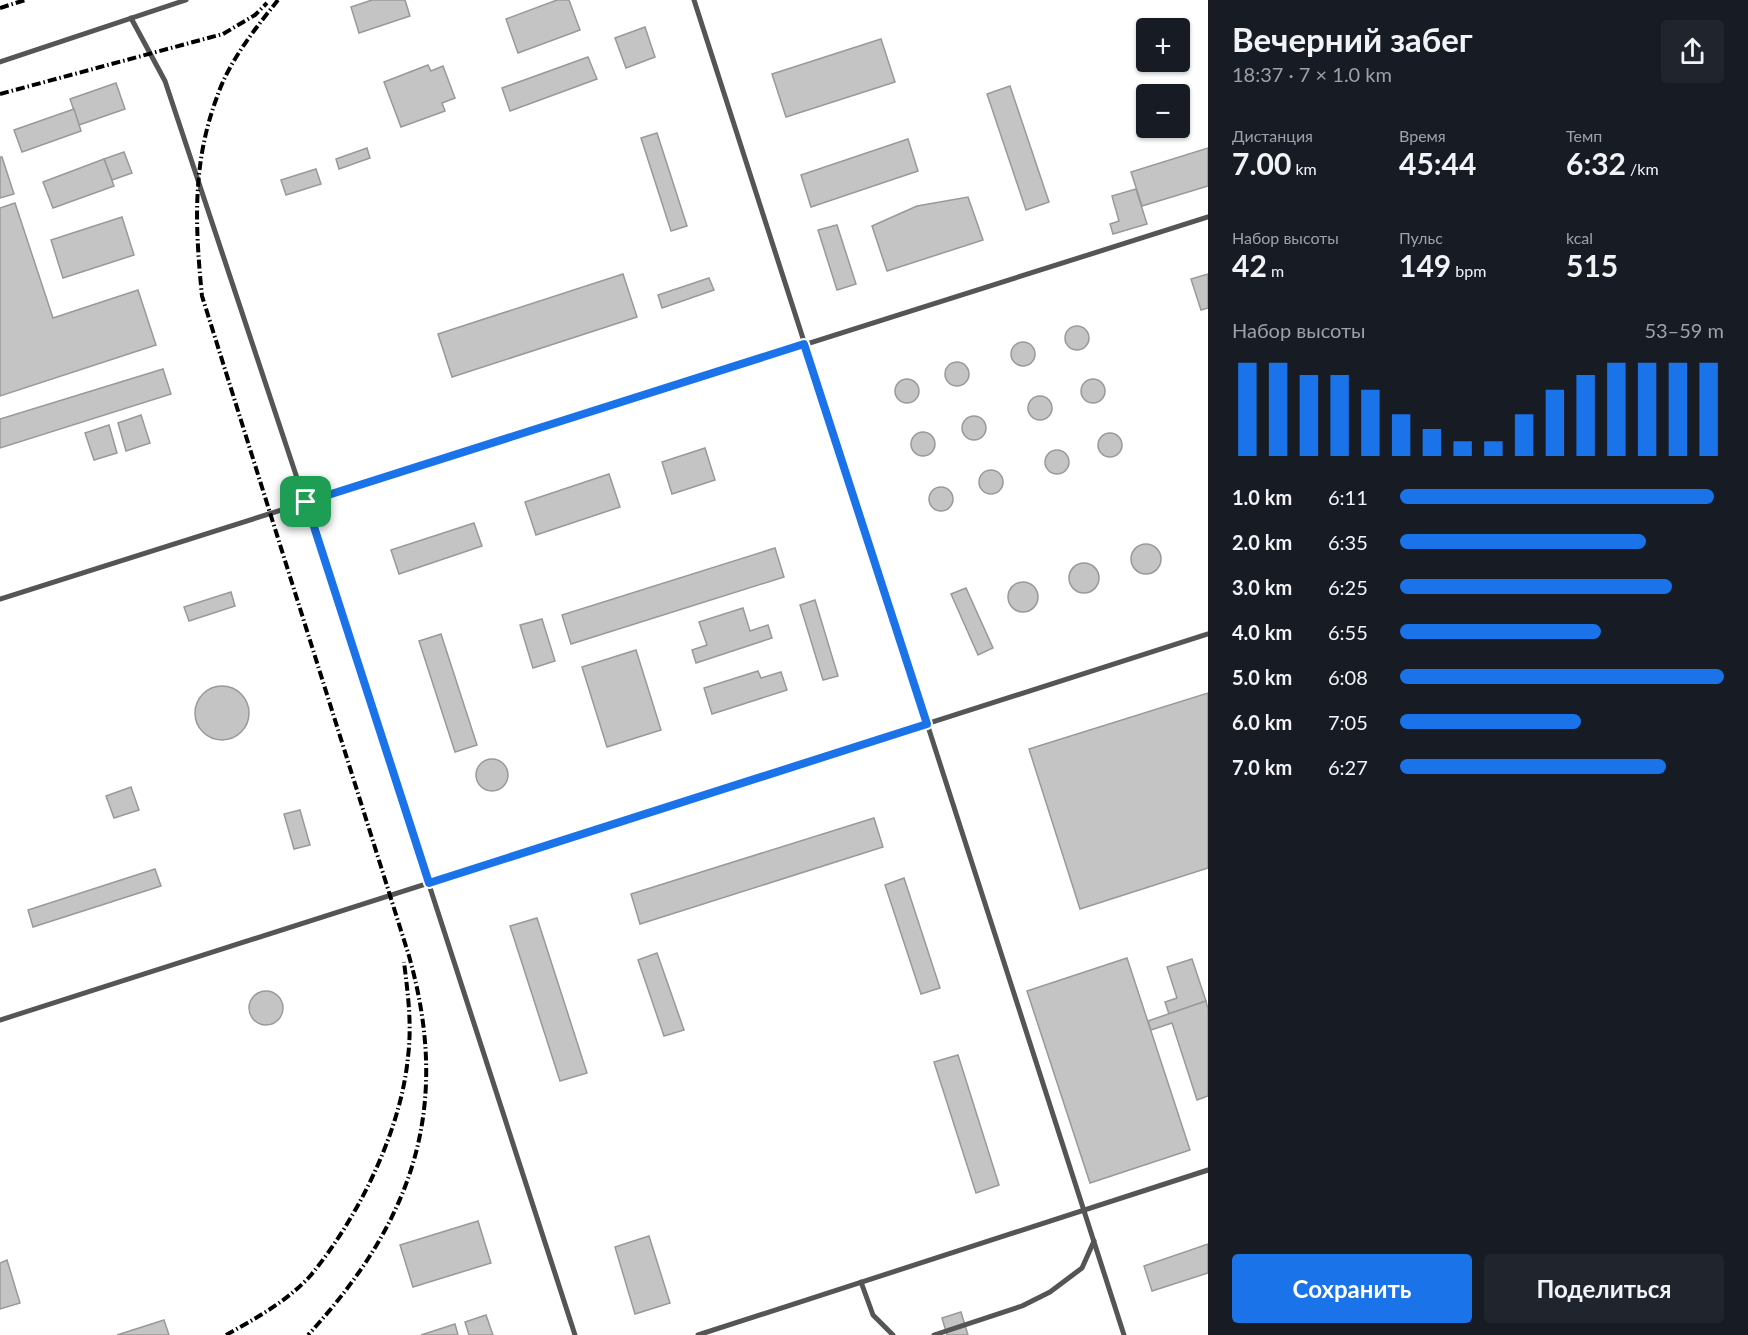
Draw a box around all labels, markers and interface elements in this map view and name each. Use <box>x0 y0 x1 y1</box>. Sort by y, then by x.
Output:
map controls <box>1136 18 1190 138</box>
button: + <box>1136 18 1190 72</box>
text: Вечерний забег <box>1232 19 1473 59</box>
button: share <box>1661 20 1724 83</box>
text: 18:37 · 7 × 1.0 km <box>1232 62 1392 86</box>
button: − <box>1136 84 1190 138</box>
text: Дистанция <box>1232 126 1313 145</box>
text: Время <box>1399 126 1446 145</box>
text: Темп <box>1566 126 1602 145</box>
text: 7.00 <box>1232 145 1291 181</box>
text: 45:44 <box>1399 145 1476 181</box>
text: 6:32 <box>1566 145 1626 181</box>
text: km <box>1291 159 1317 178</box>
text: /km <box>1626 159 1659 178</box>
text: Набор высоты <box>1232 228 1339 247</box>
text: Пульс <box>1399 228 1443 247</box>
text: kcal <box>1566 228 1593 247</box>
text: 42 <box>1232 247 1267 283</box>
text: 149 <box>1399 247 1451 283</box>
text: 515 <box>1566 247 1618 283</box>
text: m <box>1267 261 1284 280</box>
text: bpm <box>1451 261 1486 280</box>
text: Набор высоты <box>1232 318 1365 342</box>
text: 53–59 m <box>1644 318 1724 342</box>
pin <box>280 476 331 527</box>
icon: arrive <box>289 485 322 518</box>
text: 1.0 km <box>1232 485 1292 509</box>
text: 6:11 <box>1328 485 1368 509</box>
text: 2.0 km <box>1232 530 1292 554</box>
text: 6:35 <box>1328 530 1368 554</box>
text: 3.0 km <box>1232 575 1292 599</box>
text: 6:25 <box>1328 575 1368 599</box>
text: 4.0 km <box>1232 620 1292 644</box>
text: 6:55 <box>1328 620 1368 644</box>
text: 5.0 km <box>1232 665 1292 689</box>
text: 6:08 <box>1328 665 1368 689</box>
text: 6.0 km <box>1232 710 1292 734</box>
text: 7:05 <box>1328 710 1368 734</box>
text: 7.0 km <box>1232 755 1292 779</box>
text: 6:27 <box>1328 755 1368 779</box>
button: Сохранить <box>1232 1254 1472 1323</box>
button: Поделиться <box>1484 1254 1724 1323</box>

